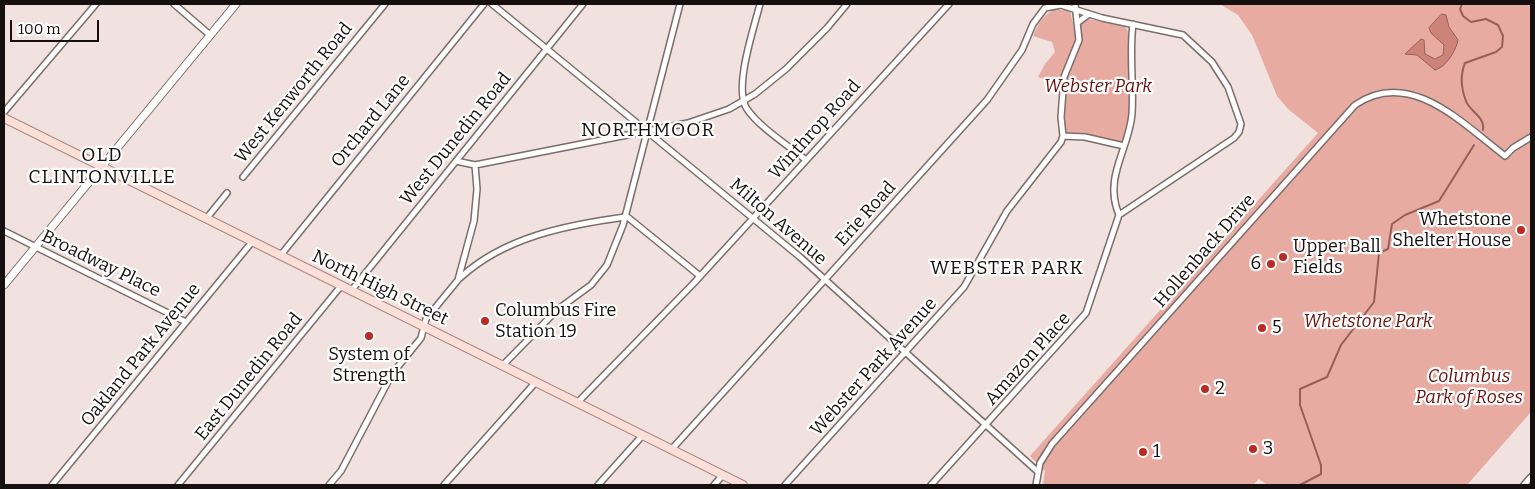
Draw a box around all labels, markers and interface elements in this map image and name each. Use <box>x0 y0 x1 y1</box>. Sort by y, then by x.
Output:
scale bar <box>12 10 101 42</box>
street label: West Kenworth Road <box>231 18 357 168</box>
text: 100 m <box>18 20 61 38</box>
street label: West Dunedin Road <box>396 68 516 210</box>
street label: Orchard Lane <box>327 70 415 172</box>
street label: Winthrop Road <box>765 76 865 184</box>
park label: Webster Park <box>1044 76 1152 98</box>
district label: NORTHMOOR <box>580 120 716 142</box>
district label: OLD CLINTONVILLE <box>27 145 177 189</box>
street label: Milton Avenue <box>725 174 831 270</box>
street label: Erie Road <box>831 177 901 251</box>
street label: Hollenback Drive <box>1150 190 1260 312</box>
place label: Whetstone Shelter House <box>1392 209 1511 252</box>
marker: Whetstone Shelter House <box>1515 224 1527 236</box>
street label: Broadway Place <box>38 226 164 302</box>
place label: Upper Ball Fields <box>1293 236 1381 278</box>
street label: North High Street <box>309 246 451 330</box>
marker: Upper Ball Fields <box>1277 251 1289 263</box>
place label: 6 <box>1250 253 1261 275</box>
district label: WEBSTER PARK <box>929 258 1085 280</box>
marker: 6 <box>1265 258 1277 270</box>
street label: Oakland Park Avenue <box>77 279 205 431</box>
street label: Webster Park Avenue <box>806 293 942 441</box>
place label: Columbus Fire Station 19 <box>495 300 616 342</box>
street label: Amazon Place <box>981 308 1075 410</box>
street label: East Dunedin Road <box>191 309 307 445</box>
park label: Whetstone Park <box>1303 311 1433 333</box>
marker: Columbus Fire Station 19 <box>479 315 491 327</box>
place label: 5 <box>1272 317 1282 339</box>
marker: 5 <box>1256 322 1268 334</box>
marker: System of Strength <box>363 330 375 342</box>
place label: System of Strength <box>328 344 410 386</box>
park label: Columbus Park of Roses <box>1415 366 1523 408</box>
place label: 2 <box>1215 378 1225 400</box>
marker: 2 <box>1199 383 1211 395</box>
place label: 3 <box>1263 438 1273 460</box>
place label: 1 <box>1153 441 1160 463</box>
marker: 3 <box>1247 443 1259 455</box>
marker: 1 <box>1137 446 1149 458</box>

